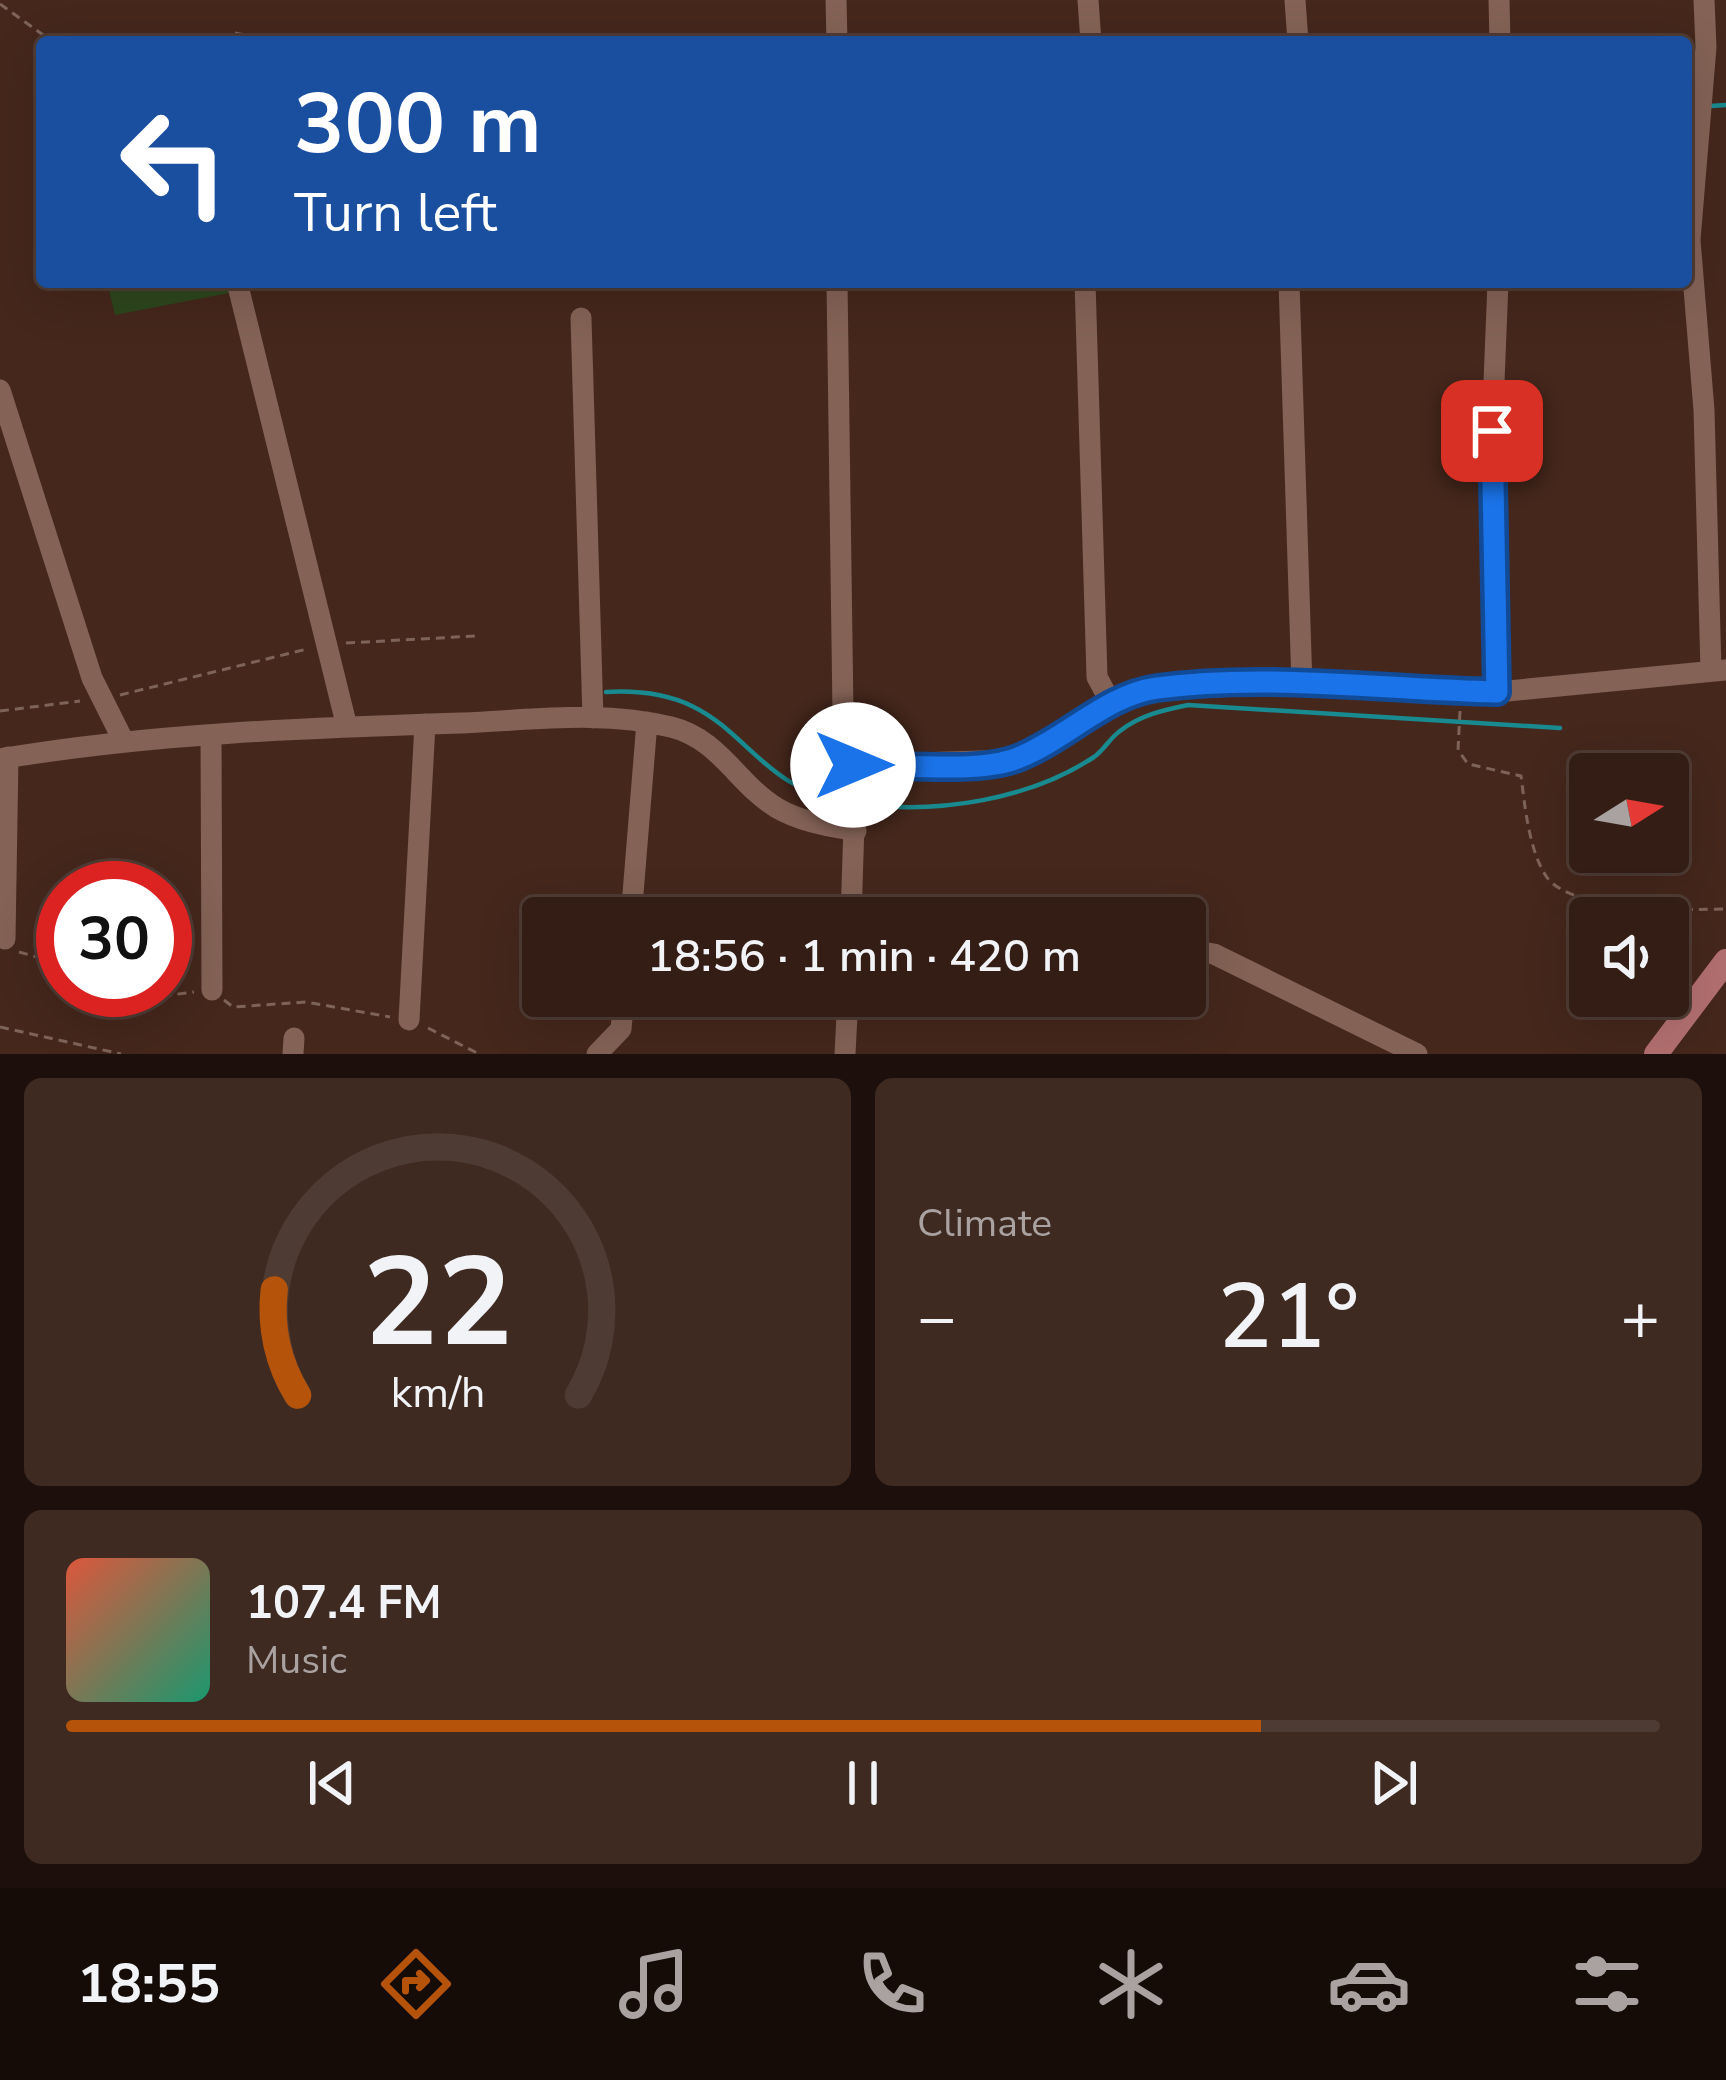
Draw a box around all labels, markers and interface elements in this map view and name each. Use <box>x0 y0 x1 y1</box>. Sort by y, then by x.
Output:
text: 300 m <box>294 67 542 182</box>
icon: left <box>96 84 252 240</box>
text: Turn left <box>294 176 497 250</box>
pin <box>1441 380 1543 482</box>
icon: arrive <box>1459 398 1525 464</box>
position arrow <box>790 702 916 828</box>
north arrow <box>1569 753 1689 873</box>
map controls <box>1569 753 1689 1017</box>
speed limit sign: 30 <box>36 861 192 1017</box>
button: sound <box>1569 897 1689 1017</box>
text: 18:56 · 1 min · 420 m <box>647 926 1081 987</box>
text: Climate <box>917 1197 1052 1250</box>
text: 22 <box>363 1218 512 1388</box>
text: 21° <box>1218 1256 1359 1379</box>
text: − <box>917 1273 957 1363</box>
text: + <box>1620 1273 1660 1363</box>
text: km/h <box>390 1364 485 1422</box>
text: 107.4 FM <box>246 1573 442 1634</box>
text: Music <box>246 1634 347 1687</box>
icon: previous <box>299 1750 365 1816</box>
icon: pause <box>830 1750 896 1816</box>
icon: next <box>1361 1750 1427 1816</box>
icon: directions <box>374 1942 458 2026</box>
icon: music <box>612 1942 696 2026</box>
icon: phone <box>850 1942 934 2026</box>
icon: climate <box>1089 1942 1173 2026</box>
icon: car <box>1327 1942 1411 2026</box>
icon: filters <box>1565 1942 1649 2026</box>
text: 18:55 <box>77 1947 220 2021</box>

